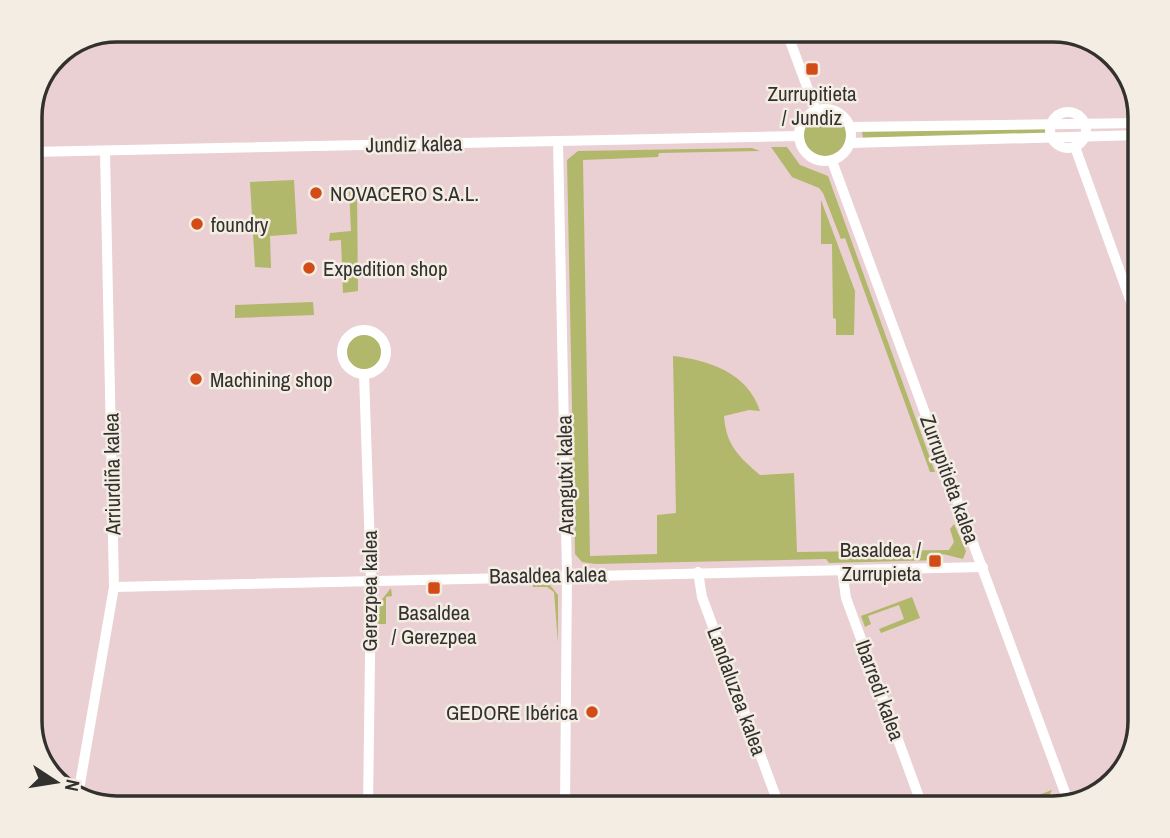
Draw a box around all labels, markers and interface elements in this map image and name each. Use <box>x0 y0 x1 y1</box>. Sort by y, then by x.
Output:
marker: Zurrupitieta / Jundiz <box>804 61 820 77</box>
place label: Zurrupitieta / Jundiz <box>767 79 857 132</box>
street label: Jundiz kalea <box>365 129 463 159</box>
place label: NOVACERO S.A.L. <box>330 179 479 208</box>
marker: NOVACERO S.A.L. <box>308 185 324 201</box>
place label: foundry <box>211 210 269 239</box>
marker: foundry <box>189 216 205 232</box>
place label: Expedition shop <box>323 254 447 283</box>
marker: Expedition shop <box>301 260 317 276</box>
place label: Machining shop <box>210 365 333 394</box>
marker: Machining shop <box>188 371 204 387</box>
street label: Zurrupitieta kalea <box>913 411 987 548</box>
street label: Arriurdiña kalea <box>96 412 128 537</box>
street label: Arangutxi kalea <box>549 415 581 536</box>
street label: Gerezpea kalea <box>355 530 384 652</box>
place label: Basaldea / Zurrupieta <box>840 535 921 588</box>
marker: Basaldea / Zurrupieta <box>927 553 943 569</box>
street label: Basaldea kalea <box>489 559 608 591</box>
marker: Basaldea / Gerezpea <box>426 580 442 596</box>
place label: Basaldea / Gerezpea <box>391 598 477 651</box>
street label: Landaluzea kalea <box>700 623 774 760</box>
street label: Ibarredi kalea <box>848 636 912 745</box>
place label: GEDORE Ibérica <box>446 698 578 727</box>
marker: GEDORE Ibérica <box>584 704 600 720</box>
north arrow <box>21 747 91 817</box>
text: N <box>59 777 87 794</box>

